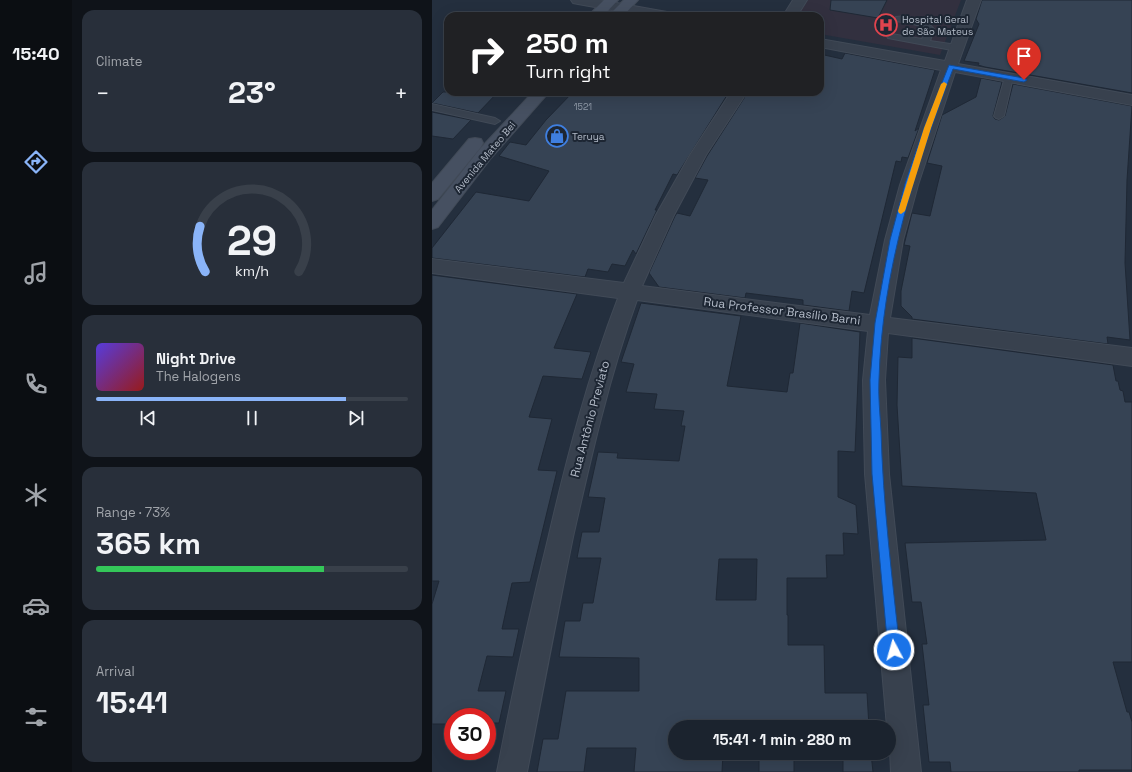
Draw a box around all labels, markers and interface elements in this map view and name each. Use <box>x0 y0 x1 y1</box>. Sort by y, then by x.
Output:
hospital icon: Hospital Geral de São Mateus <box>873 12 899 38</box>
place label: Hospital Geral de São Mateus <box>902 13 973 38</box>
text: 250 m <box>526 25 609 61</box>
icon: right <box>460 28 512 80</box>
pin <box>1007 39 1041 80</box>
text: 15:40 <box>12 42 60 65</box>
icon: arrive <box>1013 45 1035 67</box>
text: Climate <box>96 53 142 70</box>
text: Turn right <box>526 60 610 83</box>
text: 23° <box>228 73 276 112</box>
text: − <box>96 79 110 107</box>
text: + <box>394 79 408 107</box>
house number: 1521 <box>574 101 592 113</box>
street label: Avenida Mateo Bei <box>452 119 518 195</box>
shop icon: Teruya <box>544 123 570 149</box>
place label: Teruya <box>572 130 605 143</box>
icon: directions <box>22 148 50 176</box>
text: 29 <box>227 213 277 266</box>
icon: music <box>22 259 50 287</box>
text: km/h <box>235 261 269 279</box>
street label: Rua Professor Brasílio Barni <box>703 293 861 329</box>
text: Night Drive <box>156 349 236 368</box>
street label: Rua Antônio Previato <box>567 359 613 479</box>
text: The Halogens <box>156 368 241 385</box>
icon: phone <box>22 370 50 398</box>
icon: previous <box>137 407 159 429</box>
icon: pause <box>241 407 263 429</box>
icon: next <box>345 407 367 429</box>
icon: climate <box>22 481 50 509</box>
text: Range · 73% <box>96 504 170 521</box>
text: 365 km <box>96 524 201 563</box>
icon: car <box>22 592 50 620</box>
position arrow <box>873 629 915 671</box>
text: Arrival <box>96 663 135 680</box>
text: 15:41 <box>96 683 168 722</box>
icon: filters <box>22 703 50 731</box>
speed limit sign: 30 <box>444 708 496 760</box>
text: 15:41 · 1 min · 280 m <box>713 730 851 749</box>

